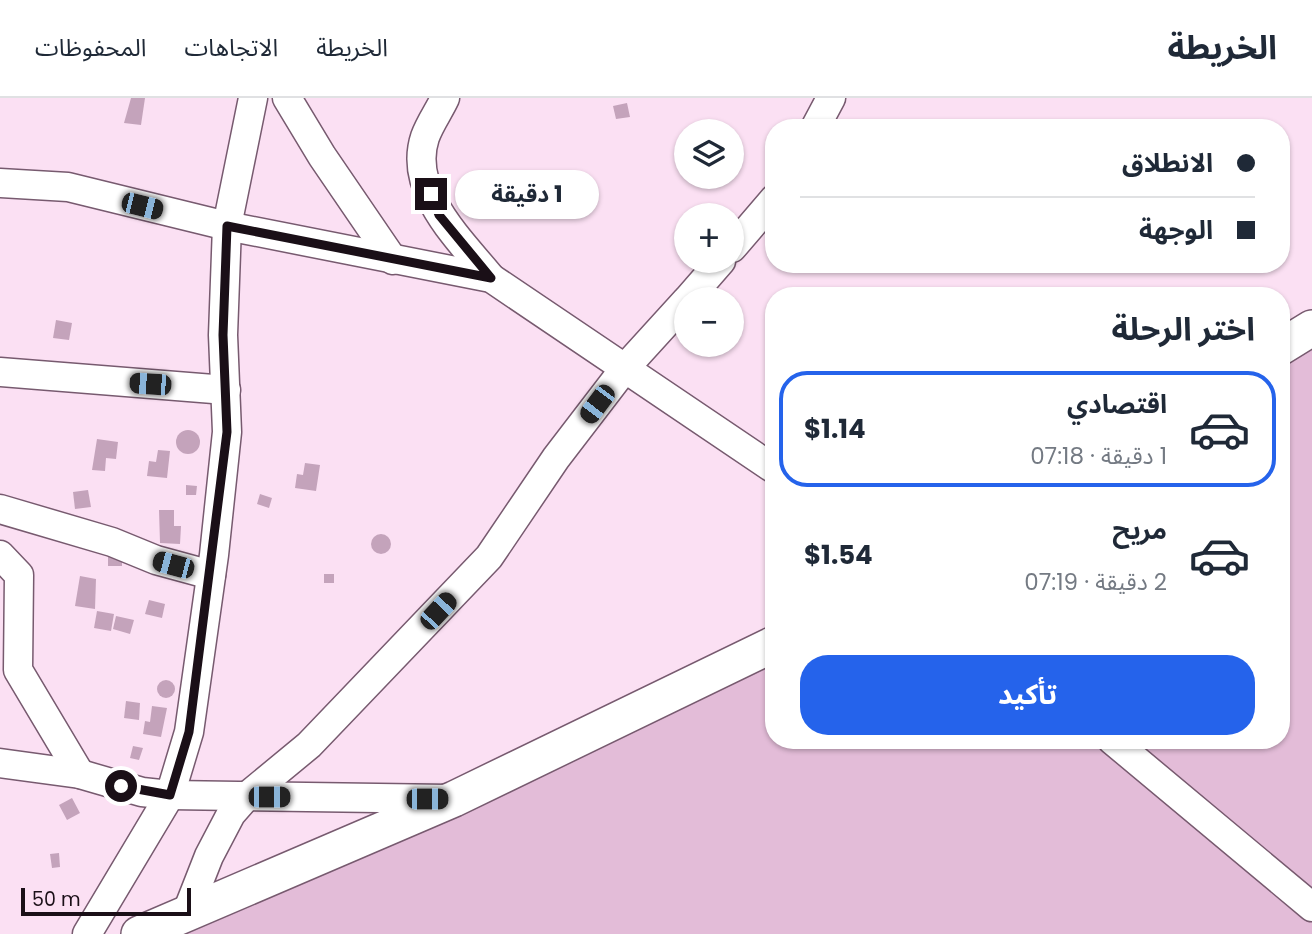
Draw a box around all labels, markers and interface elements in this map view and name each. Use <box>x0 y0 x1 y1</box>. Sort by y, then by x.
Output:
text: الخريطة <box>1167 24 1277 71</box>
text: المحفوظات <box>35 31 146 64</box>
text: الاتجاهات <box>184 31 278 64</box>
text: الخريطة <box>316 31 388 64</box>
map controls <box>674 119 744 357</box>
button: layers <box>674 119 744 189</box>
text: الانطلاق <box>1122 145 1213 181</box>
callout: 1 دقيقة <box>456 170 599 218</box>
route end <box>415 178 447 210</box>
text: 1 دقيقة <box>491 178 563 210</box>
car <box>120 191 165 221</box>
button: + <box>674 203 744 273</box>
text: الوجهة <box>1139 212 1213 248</box>
button: − <box>674 287 744 357</box>
text: اختر الرحلة <box>1112 306 1255 351</box>
car <box>129 372 172 396</box>
car <box>576 381 619 427</box>
text: اقتصادي <box>1067 386 1167 422</box>
icon: car <box>1188 398 1251 461</box>
text: $1.14 <box>804 411 866 447</box>
text: 1 دقيقة · 07:18 <box>1030 440 1167 472</box>
text: مريح <box>1112 512 1167 548</box>
icon: car <box>1188 524 1251 587</box>
text: $1.54 <box>804 537 873 573</box>
car <box>150 549 197 581</box>
text: 2 دقيقة · 07:19 <box>1024 566 1167 598</box>
car <box>416 588 461 634</box>
button: تأكيد <box>800 655 1255 735</box>
route start <box>105 770 137 802</box>
car <box>249 787 291 808</box>
car <box>407 789 449 810</box>
scale bar <box>21 885 191 917</box>
text: 50 m <box>32 886 81 913</box>

